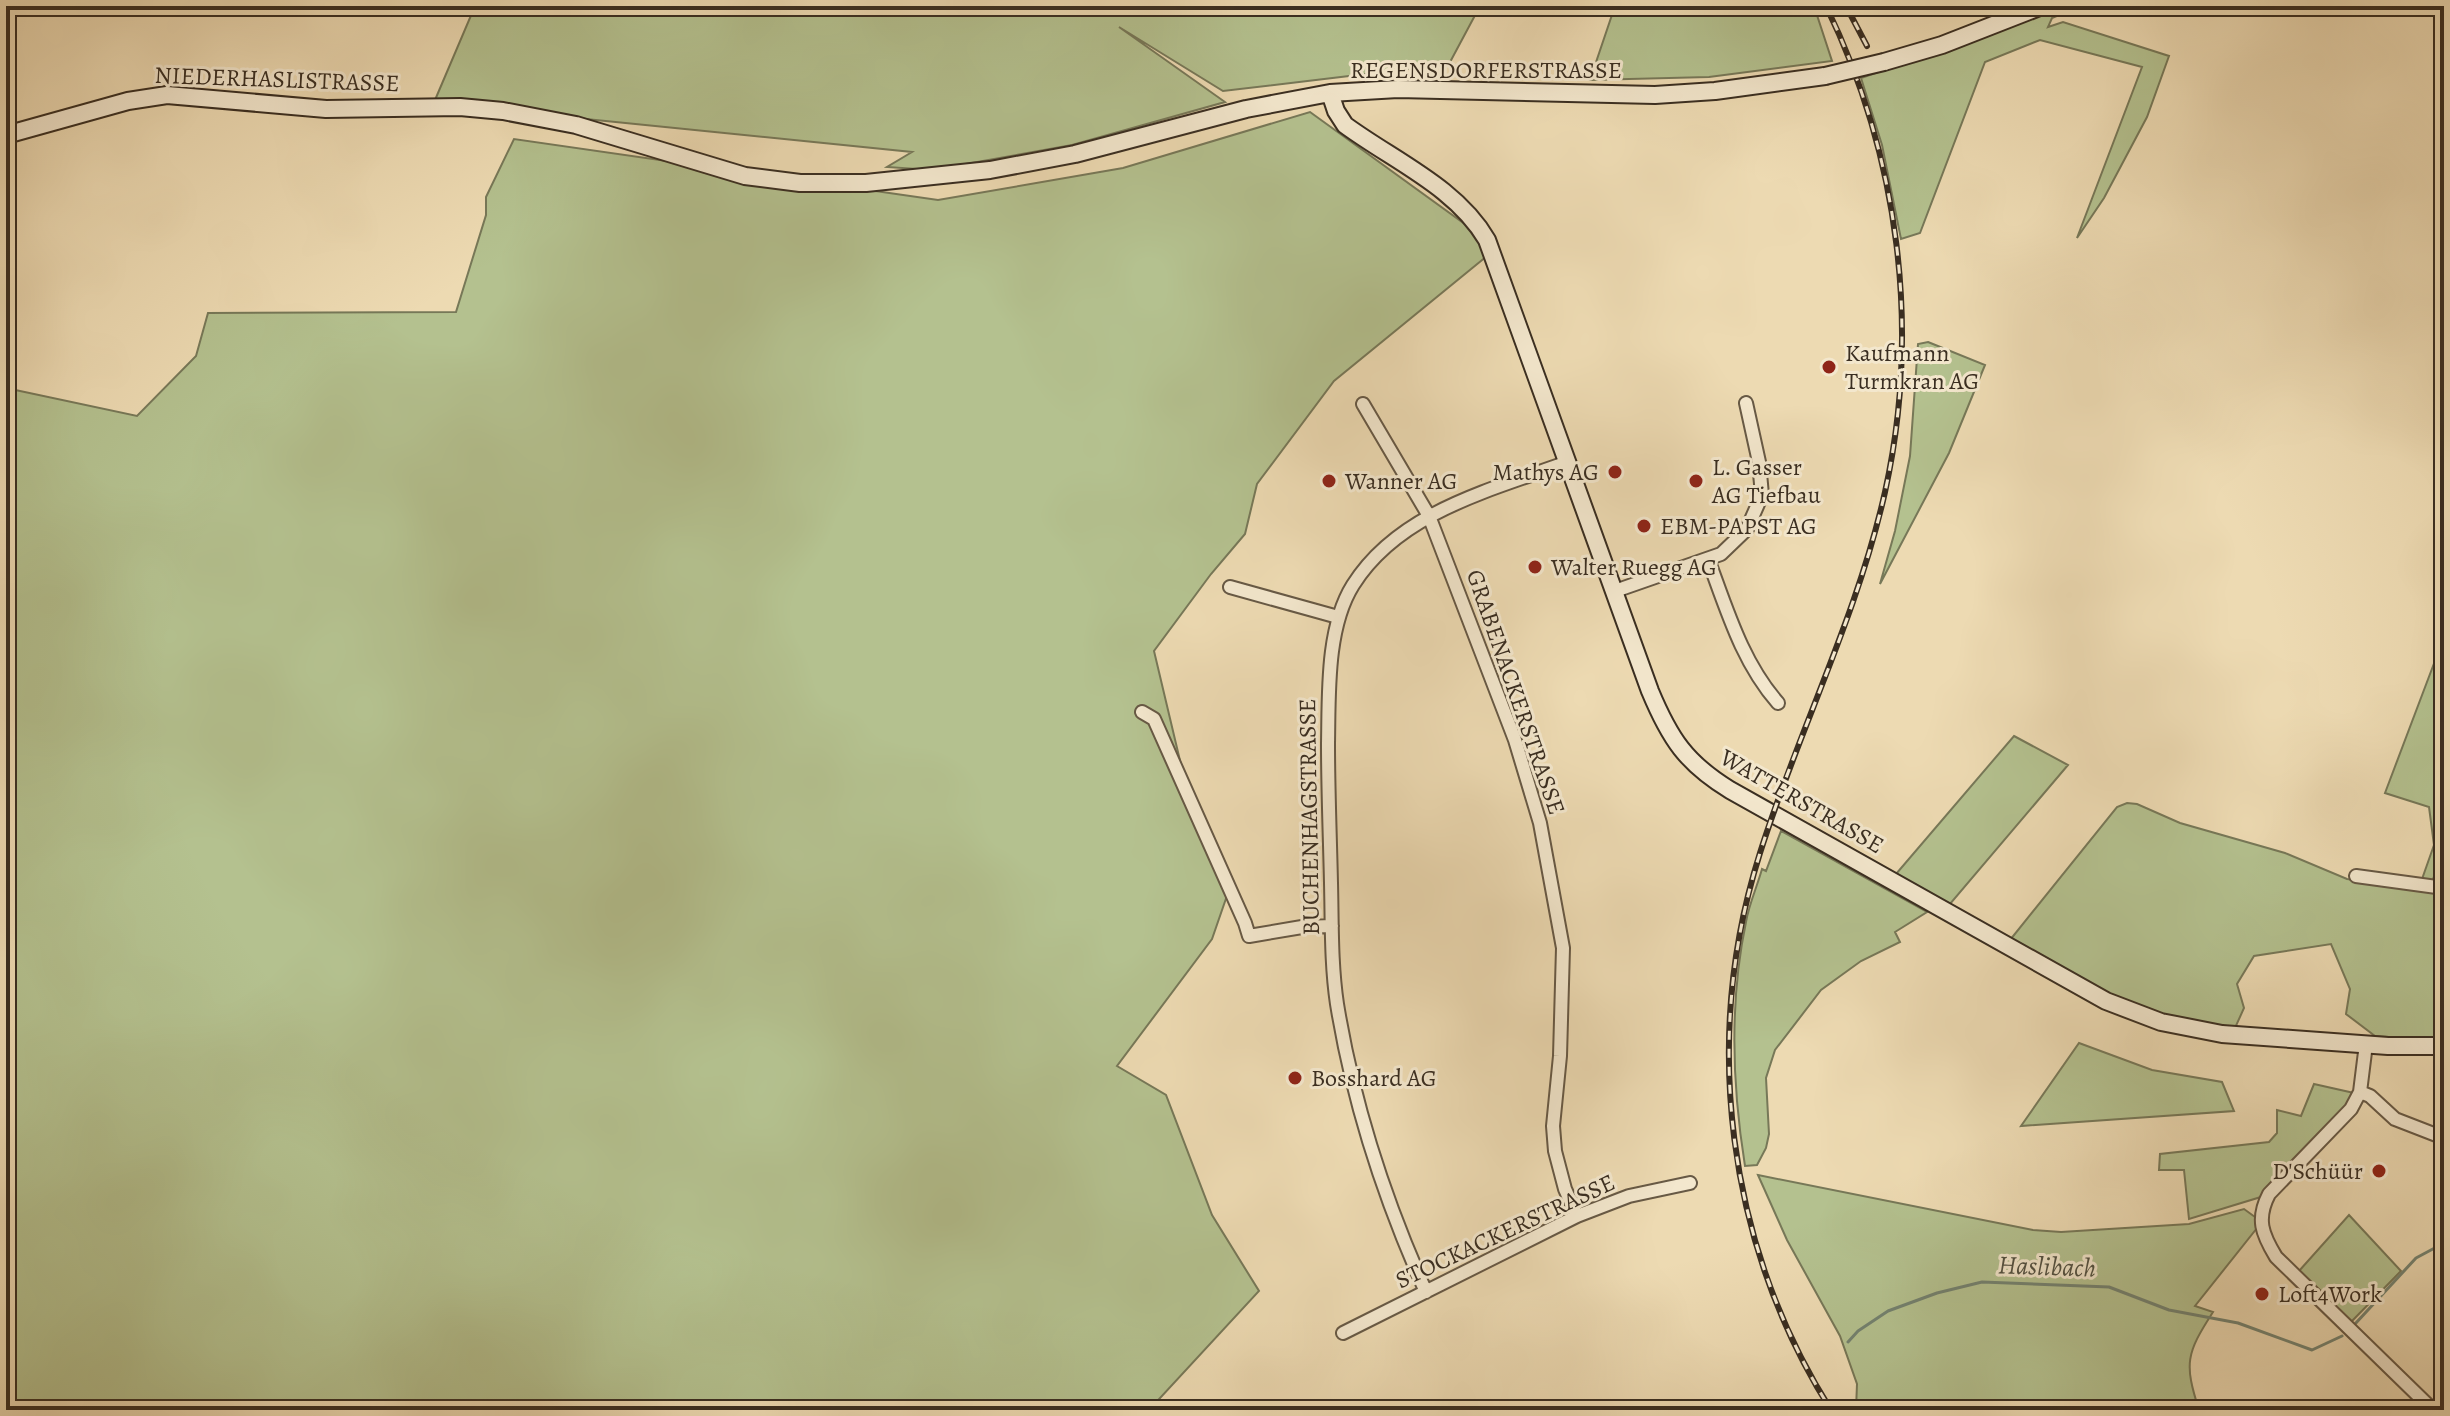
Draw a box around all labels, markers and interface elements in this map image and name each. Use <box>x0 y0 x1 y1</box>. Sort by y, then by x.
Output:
street label: REGENSDORFERSTRASSE <box>1350 54 1622 86</box>
street label: NIEDERHASLISTRASSE <box>154 59 400 99</box>
place label: Kaufmann Turmkran AG <box>1845 337 1979 397</box>
marker: Kaufmann Turmkran AG <box>1820 358 1838 376</box>
place label: L. Gasser AG Tiefbau <box>1711 451 1821 511</box>
place label: Mathys AG <box>1493 456 1599 488</box>
marker: Mathys AG <box>1606 463 1624 481</box>
place label: Wanner AG <box>1344 465 1457 497</box>
marker: Wanner AG <box>1320 472 1338 490</box>
marker: L. Gasser AG Tiefbau <box>1687 472 1705 490</box>
place label: EBM-PAPST AG <box>1660 510 1817 542</box>
marker: EBM-PAPST AG <box>1635 517 1653 535</box>
place label: Walter Ruegg AG <box>1550 551 1717 583</box>
marker: Walter Ruegg AG <box>1526 558 1544 576</box>
street label: GRABENACKERSTRASSE <box>1459 565 1573 819</box>
street label: BUCHENHAGSTRASSE <box>1291 698 1327 936</box>
street label: WATTERSTRASSE <box>1713 741 1890 861</box>
place label: Bosshard AG <box>1311 1062 1437 1094</box>
marker: Bosshard AG <box>1286 1069 1304 1087</box>
place label: D'Schüür <box>2272 1155 2363 1187</box>
marker: D'Schüür <box>2370 1162 2388 1180</box>
street label: STOCKACKERSTRASSE <box>1390 1166 1620 1296</box>
water label: Haslibach <box>1997 1247 2097 1286</box>
place label: Loft4Work <box>2278 1278 2382 1310</box>
marker: Loft4Work <box>2253 1285 2271 1303</box>

